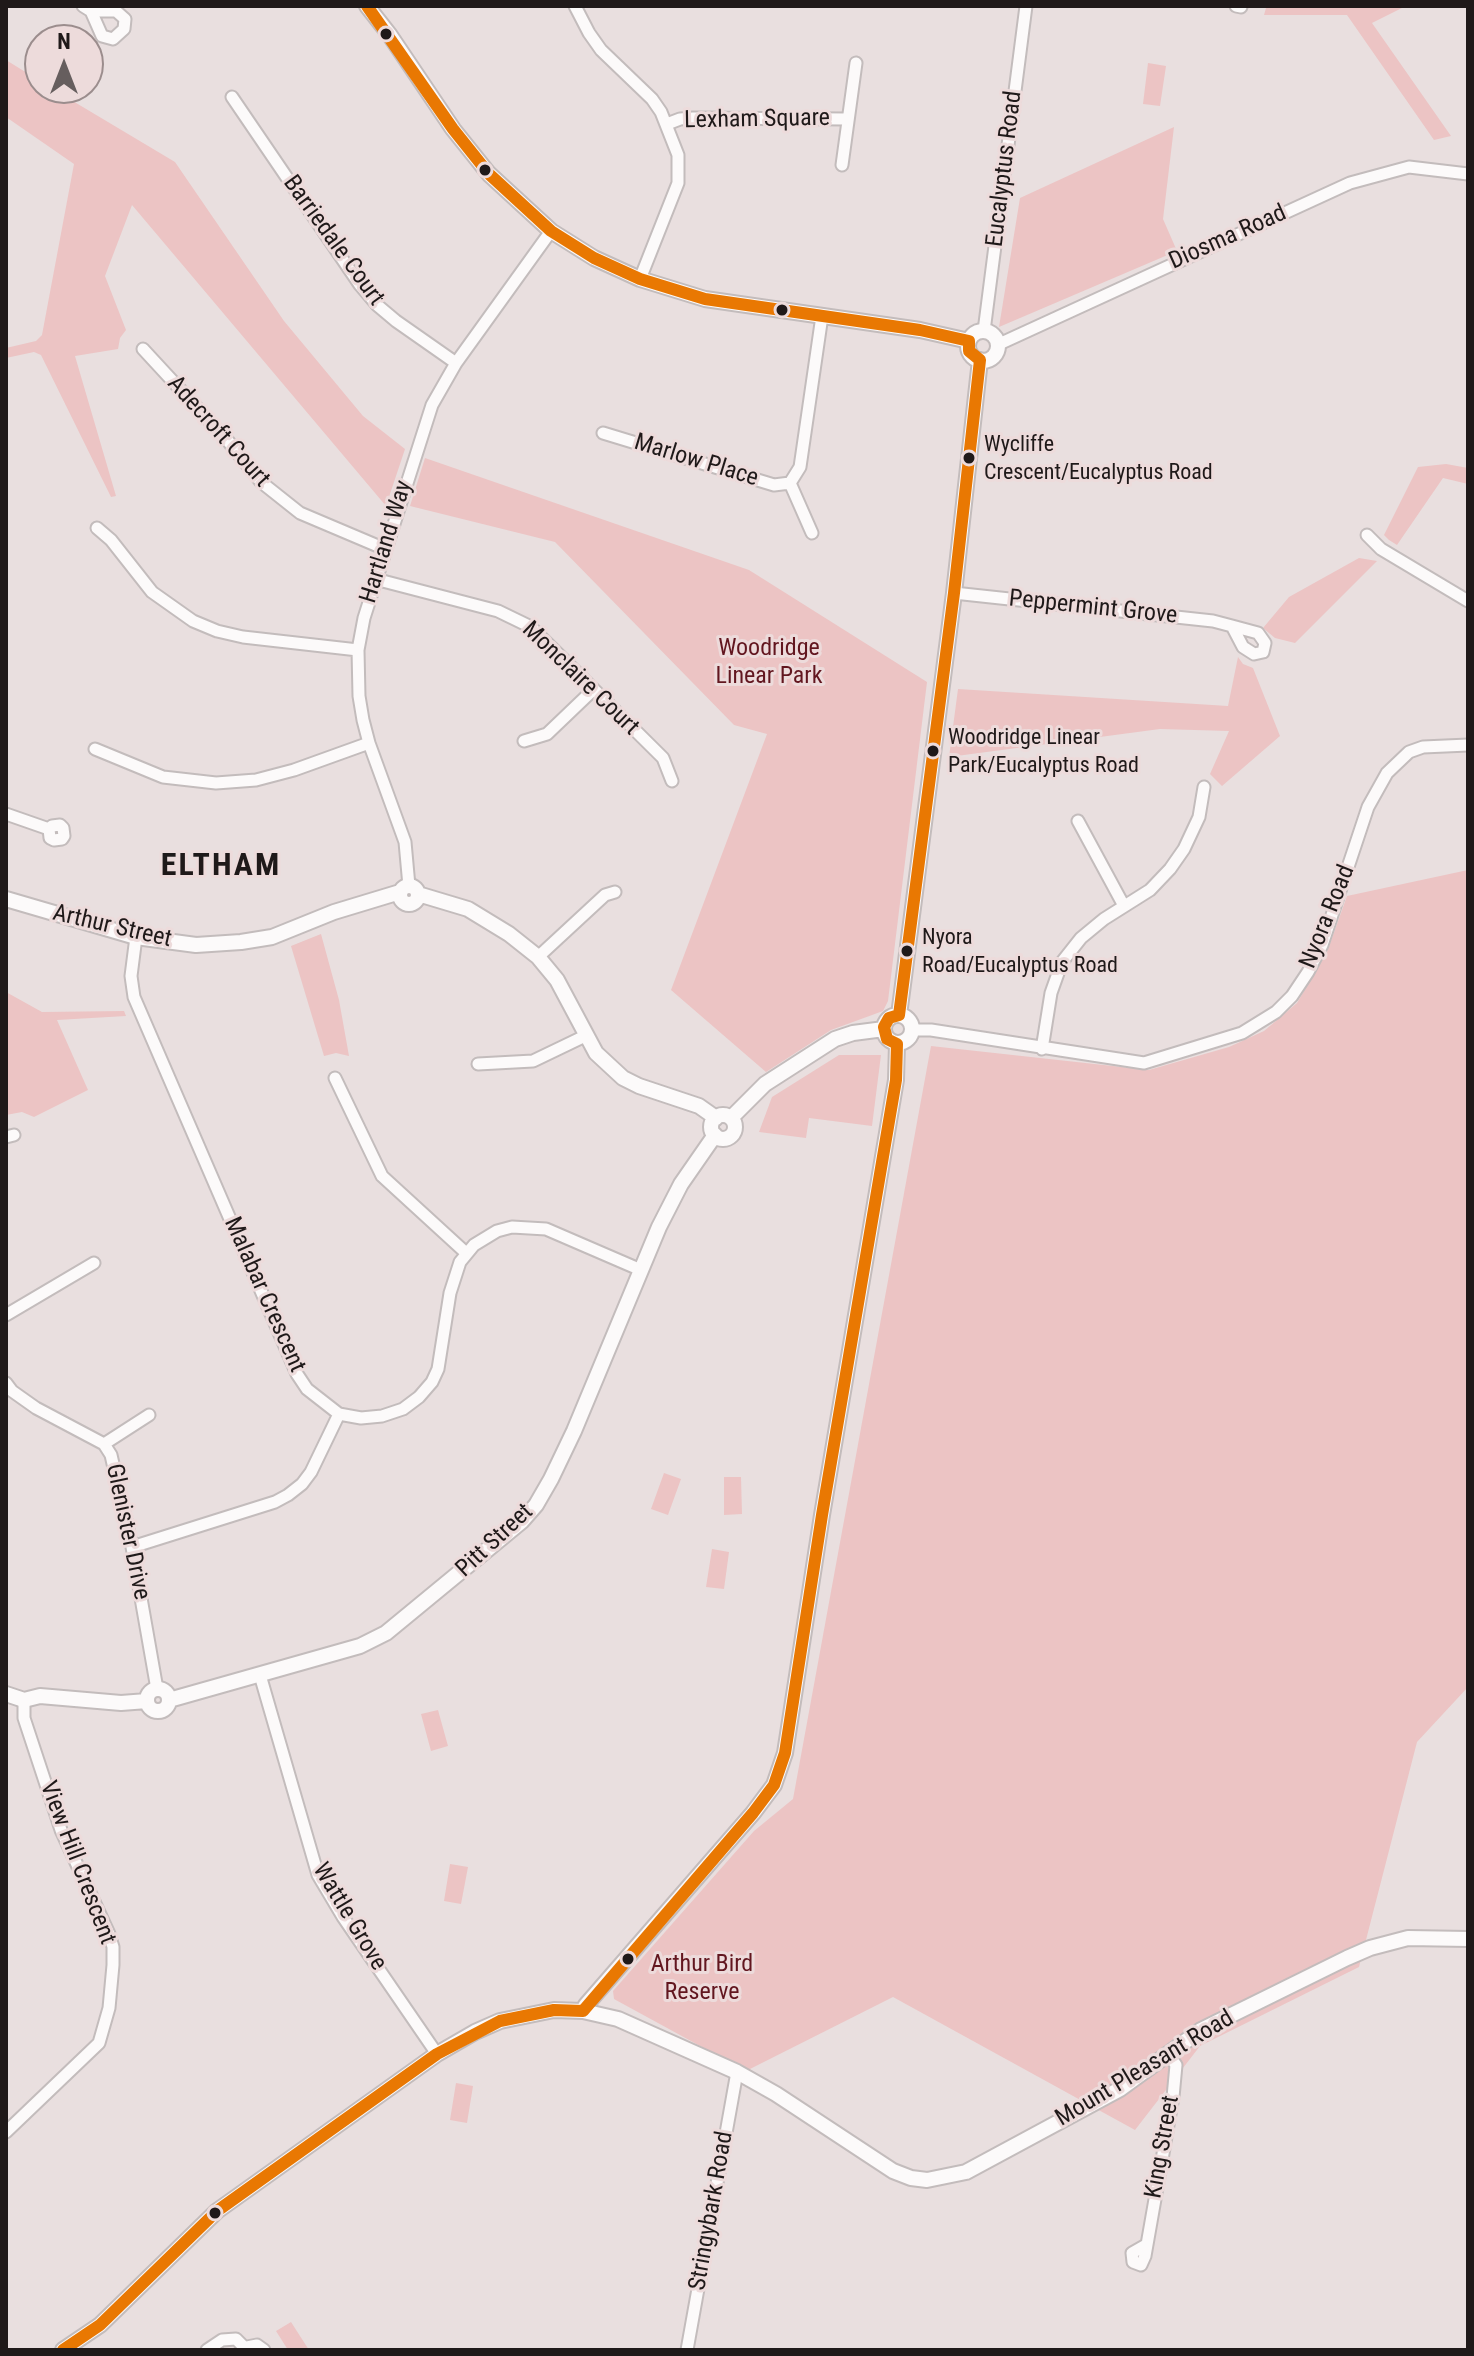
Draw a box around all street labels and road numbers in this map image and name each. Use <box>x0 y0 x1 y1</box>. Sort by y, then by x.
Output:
street label: Eucalyptus Road <box>981 90 1029 248</box>
street label: Lexham Square <box>684 104 830 136</box>
street label: Barriedale Court <box>276 170 390 312</box>
street label: Diosma Road <box>1165 199 1291 277</box>
street label: Adecroft Court <box>161 370 275 494</box>
street label: Marlow Place <box>630 428 762 494</box>
street label: Hartland Way <box>355 477 419 607</box>
street label: Peppermint Grove <box>1007 585 1179 631</box>
street label: Monclaire Court <box>516 616 644 742</box>
street label: Nyora Road <box>1294 861 1362 973</box>
street label: Arthur Street <box>50 899 174 955</box>
street label: Malabar Crescent <box>217 1213 311 1377</box>
street label: Glenister Drive <box>99 1461 155 1603</box>
street label: Pitt Street <box>451 1498 539 1584</box>
street label: View Hill Crescent <box>33 1777 121 1949</box>
street label: Wattle Grove <box>306 1858 392 1976</box>
street label: Mount Pleasant Road <box>1051 2005 1239 2133</box>
street label: King Street <box>1140 2093 1186 2201</box>
street label: Stringybark Road <box>684 2129 740 2293</box>

